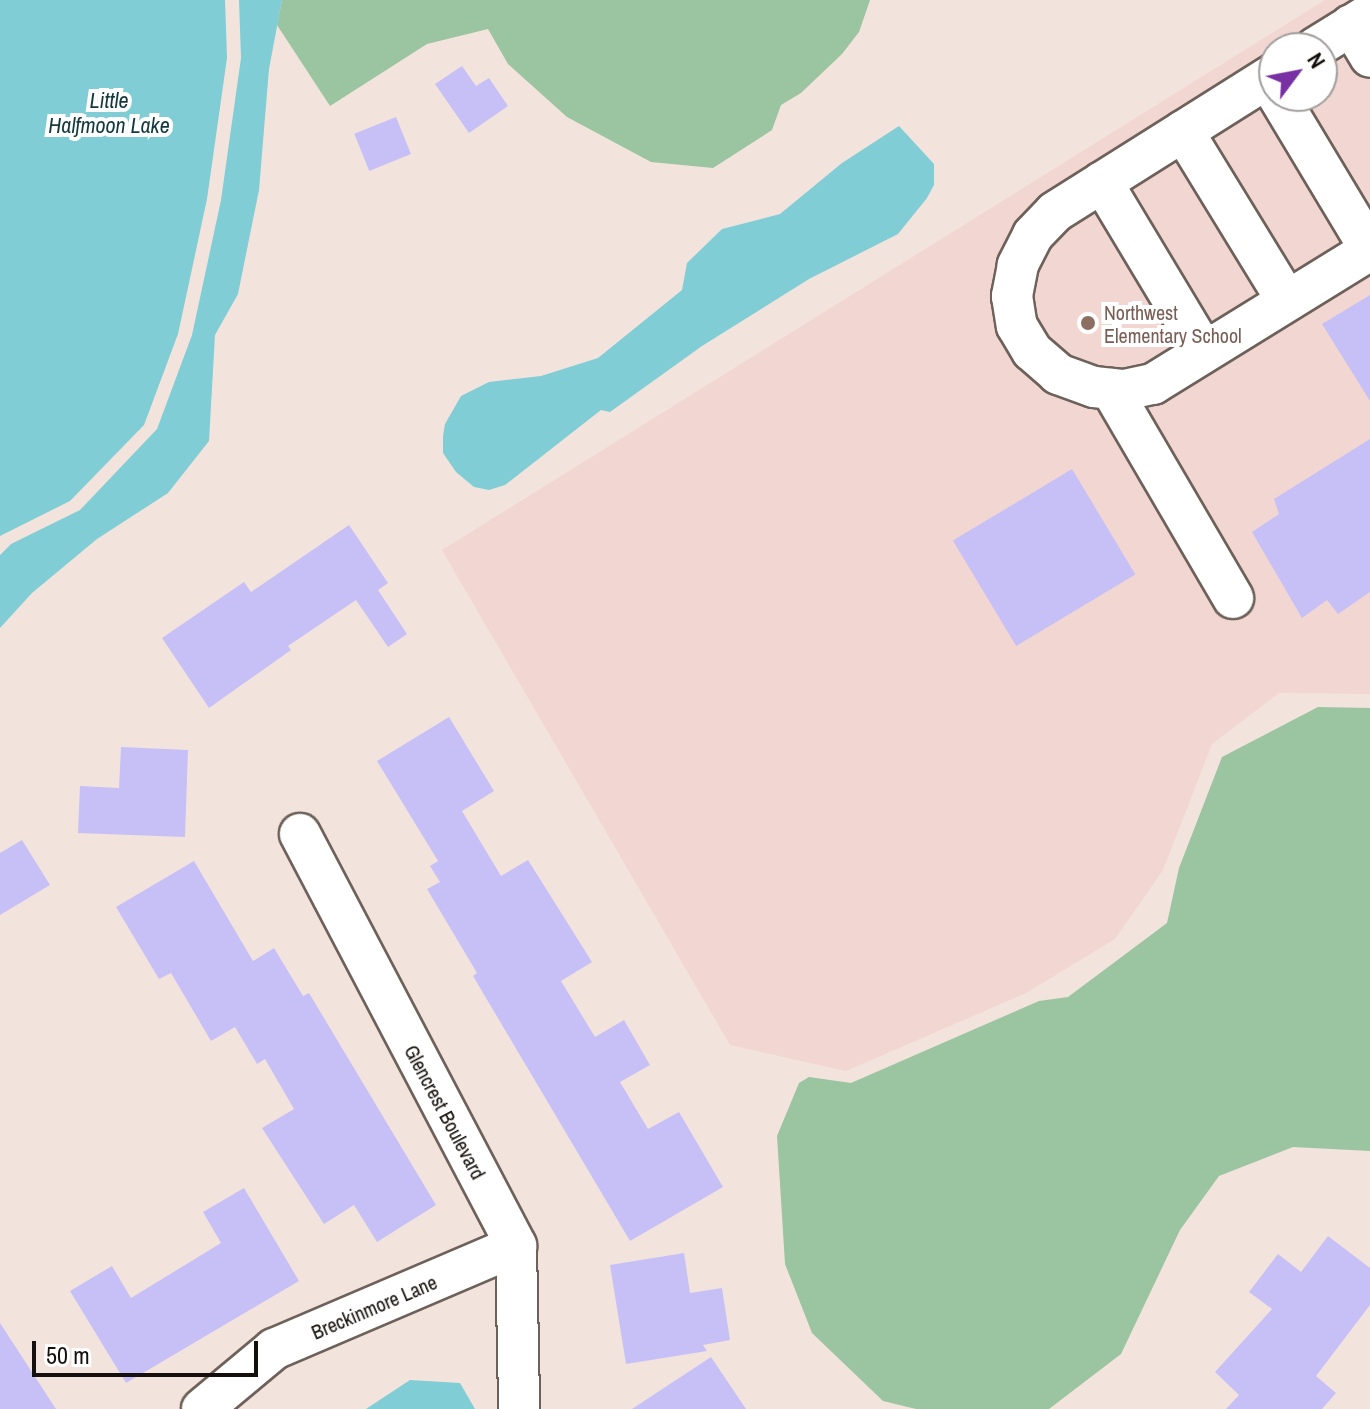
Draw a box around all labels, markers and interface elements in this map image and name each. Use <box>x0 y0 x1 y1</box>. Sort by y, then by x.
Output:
north arrow <box>1258 32 1338 112</box>
text: N <box>1300 47 1333 74</box>
water label: Little Halfmoon Lake <box>48 87 170 138</box>
place label: Northwest Elementary School <box>1104 300 1242 347</box>
marker: Northwest Elementary School <box>1079 314 1097 332</box>
street label: Glencrest Boulevard <box>400 1041 490 1183</box>
street label: Breckinmore Lane <box>308 1270 440 1344</box>
scale bar <box>36 1325 262 1375</box>
text: 50 m <box>46 1339 90 1371</box>

